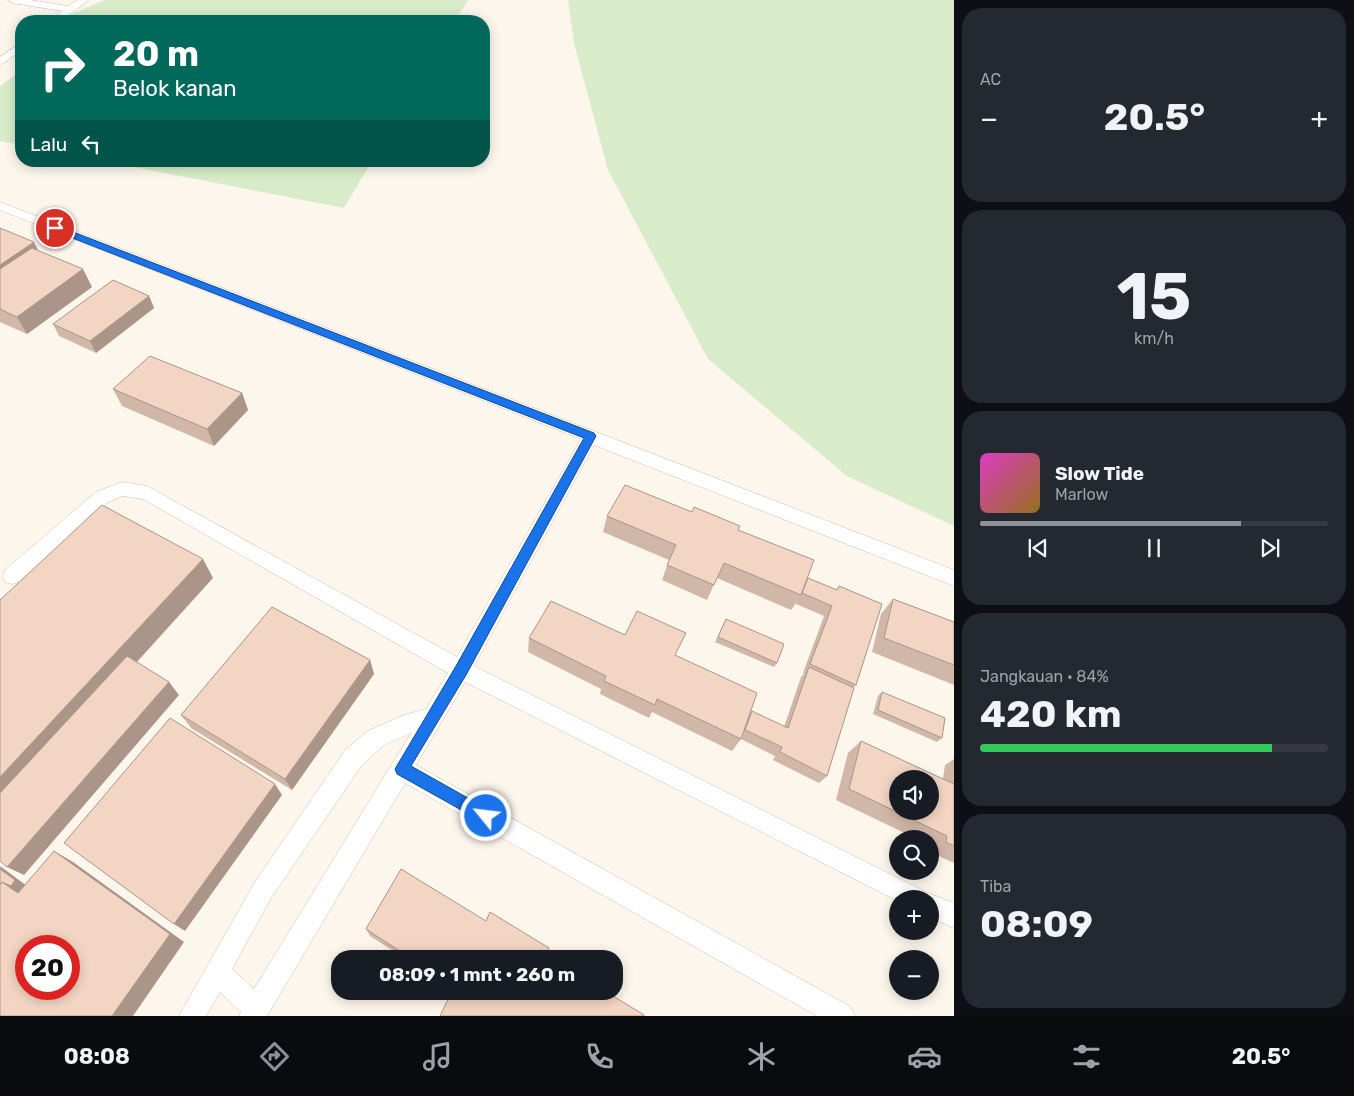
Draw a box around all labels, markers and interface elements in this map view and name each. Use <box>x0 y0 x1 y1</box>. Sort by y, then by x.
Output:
text: 20 m <box>113 33 199 75</box>
icon: right <box>30 35 95 100</box>
text: AC <box>980 70 1001 89</box>
text: Belok kanan <box>113 75 237 102</box>
text: 20.5° <box>1104 94 1205 140</box>
text: − <box>980 102 998 135</box>
text: + <box>1311 102 1328 135</box>
icon: left <box>77 130 105 158</box>
text: Lalu <box>30 133 67 156</box>
pin <box>34 207 76 249</box>
icon: arrive <box>41 214 69 242</box>
text: 15 <box>1117 258 1191 335</box>
text: km/h <box>1134 329 1174 348</box>
text: Slow Tide <box>1055 462 1144 485</box>
text: Marlow <box>1055 485 1108 504</box>
icon: previous <box>1024 534 1052 562</box>
icon: pause <box>1140 534 1168 562</box>
icon: next <box>1256 534 1284 562</box>
text: Jangkauan · 84% <box>980 667 1109 686</box>
text: 420 km <box>980 691 1122 737</box>
map controls <box>889 770 939 1000</box>
button: sound <box>889 770 939 820</box>
position arrow <box>459 789 511 841</box>
button: search <box>889 830 939 880</box>
text: Tiba <box>980 877 1011 896</box>
button: + <box>889 890 939 940</box>
text: 08:09 <box>980 901 1093 947</box>
speed limit sign: 20 <box>15 935 80 1000</box>
button: − <box>889 950 939 1000</box>
text: 08:09 · 1 mnt · 260 m <box>379 963 575 986</box>
icon: directions <box>257 1039 292 1074</box>
icon: music <box>420 1039 455 1074</box>
icon: phone <box>582 1039 617 1074</box>
icon: climate <box>744 1039 779 1074</box>
icon: car <box>907 1039 942 1074</box>
icon: filters <box>1069 1039 1104 1074</box>
text: 08:08 <box>64 1043 130 1070</box>
text: 20.5° <box>1232 1043 1290 1070</box>

